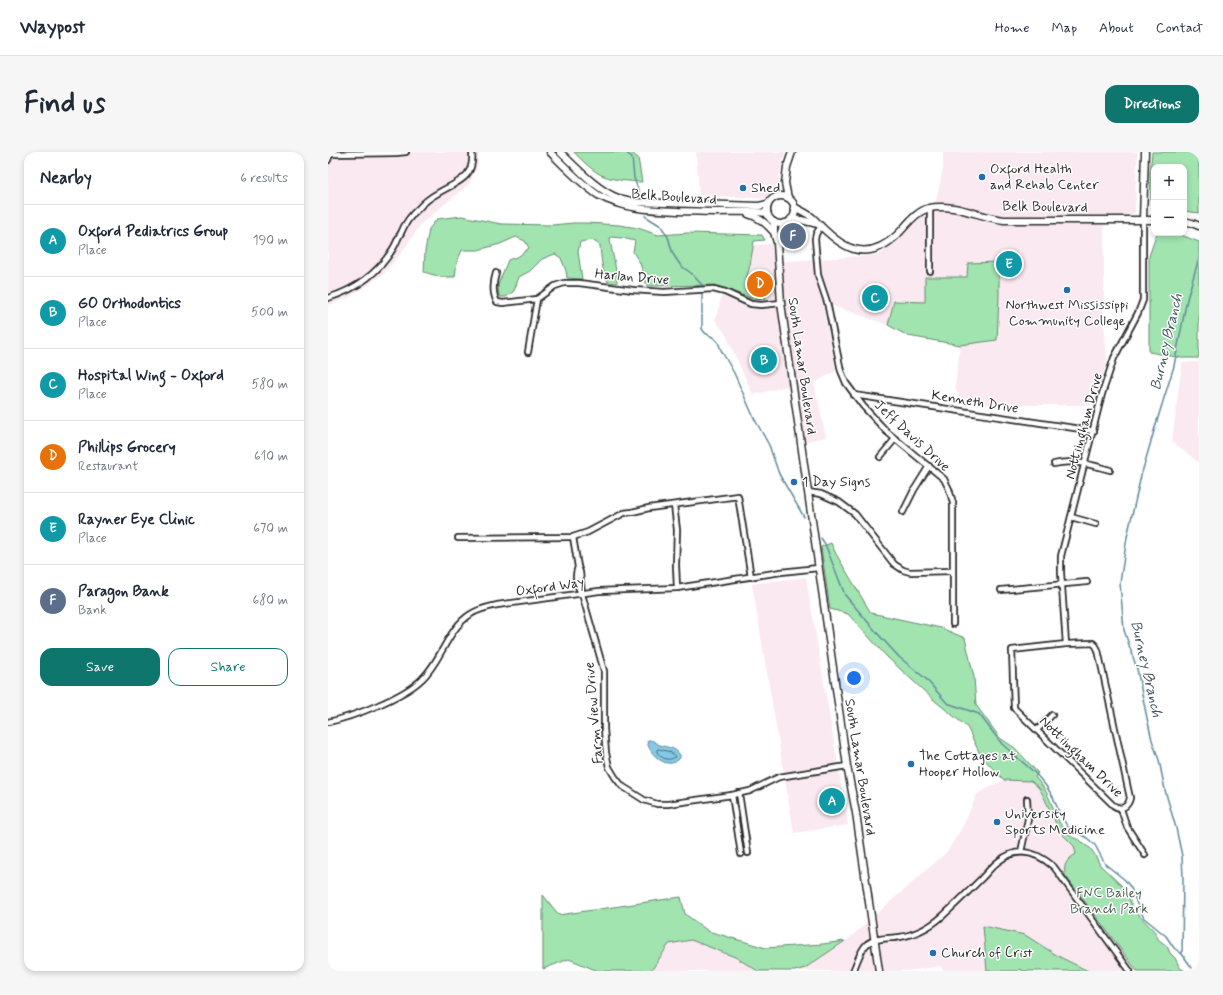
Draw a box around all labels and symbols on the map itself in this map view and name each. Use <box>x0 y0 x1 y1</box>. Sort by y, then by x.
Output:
place label: Oxford Health and Rehab Center <box>990 160 1099 194</box>
marker: Oxford Health and Rehab Center <box>977 172 987 182</box>
place label: Shed <box>751 179 780 197</box>
marker: Shed <box>738 183 748 193</box>
street label: Belk Boulevard <box>631 185 717 209</box>
street label: Belk Boulevard <box>1002 197 1088 217</box>
pin: F <box>780 221 806 251</box>
pin: E <box>996 249 1022 279</box>
street label: Harlan Drive <box>594 265 670 289</box>
pin: D <box>747 269 773 299</box>
pin: C <box>862 283 888 313</box>
marker: Northwest Mississippi Community College <box>1062 285 1072 295</box>
water label: Burney Branch <box>1146 292 1188 392</box>
street label: South Lamar Boulevard <box>783 296 821 436</box>
place label: Northwest Mississippi Community College <box>1006 296 1128 330</box>
pin: B <box>751 345 777 375</box>
street label: Nottiingham Drive <box>1061 371 1109 482</box>
street label: Kenneth Drive <box>930 386 1020 418</box>
street label: Jeff Davis Drive <box>870 396 954 476</box>
place label: 1 Day Signs <box>802 473 871 491</box>
marker: 1 Day Signs <box>789 477 799 487</box>
street label: Oxford Way <box>515 573 586 603</box>
water label: Burney Branch <box>1125 619 1167 719</box>
street label: Farm View Drive <box>581 661 607 765</box>
your location <box>844 668 864 688</box>
street label: South Lamar Boulevard <box>840 697 880 837</box>
street label: Nottiingham Drive <box>1034 712 1127 803</box>
place label: The Cottages at Hooper Hollow <box>919 747 1016 781</box>
marker: The Cottages at Hooper Hollow <box>906 759 916 769</box>
pin: A <box>819 786 845 816</box>
place label: University Sports Medicine <box>1005 805 1105 839</box>
marker: University Sports Medicine <box>992 817 1002 827</box>
park label: FNC Bailey Branch Park <box>1070 884 1148 918</box>
place label: Church of Crist <box>941 944 1033 962</box>
marker: Church of Crist <box>928 948 938 958</box>

